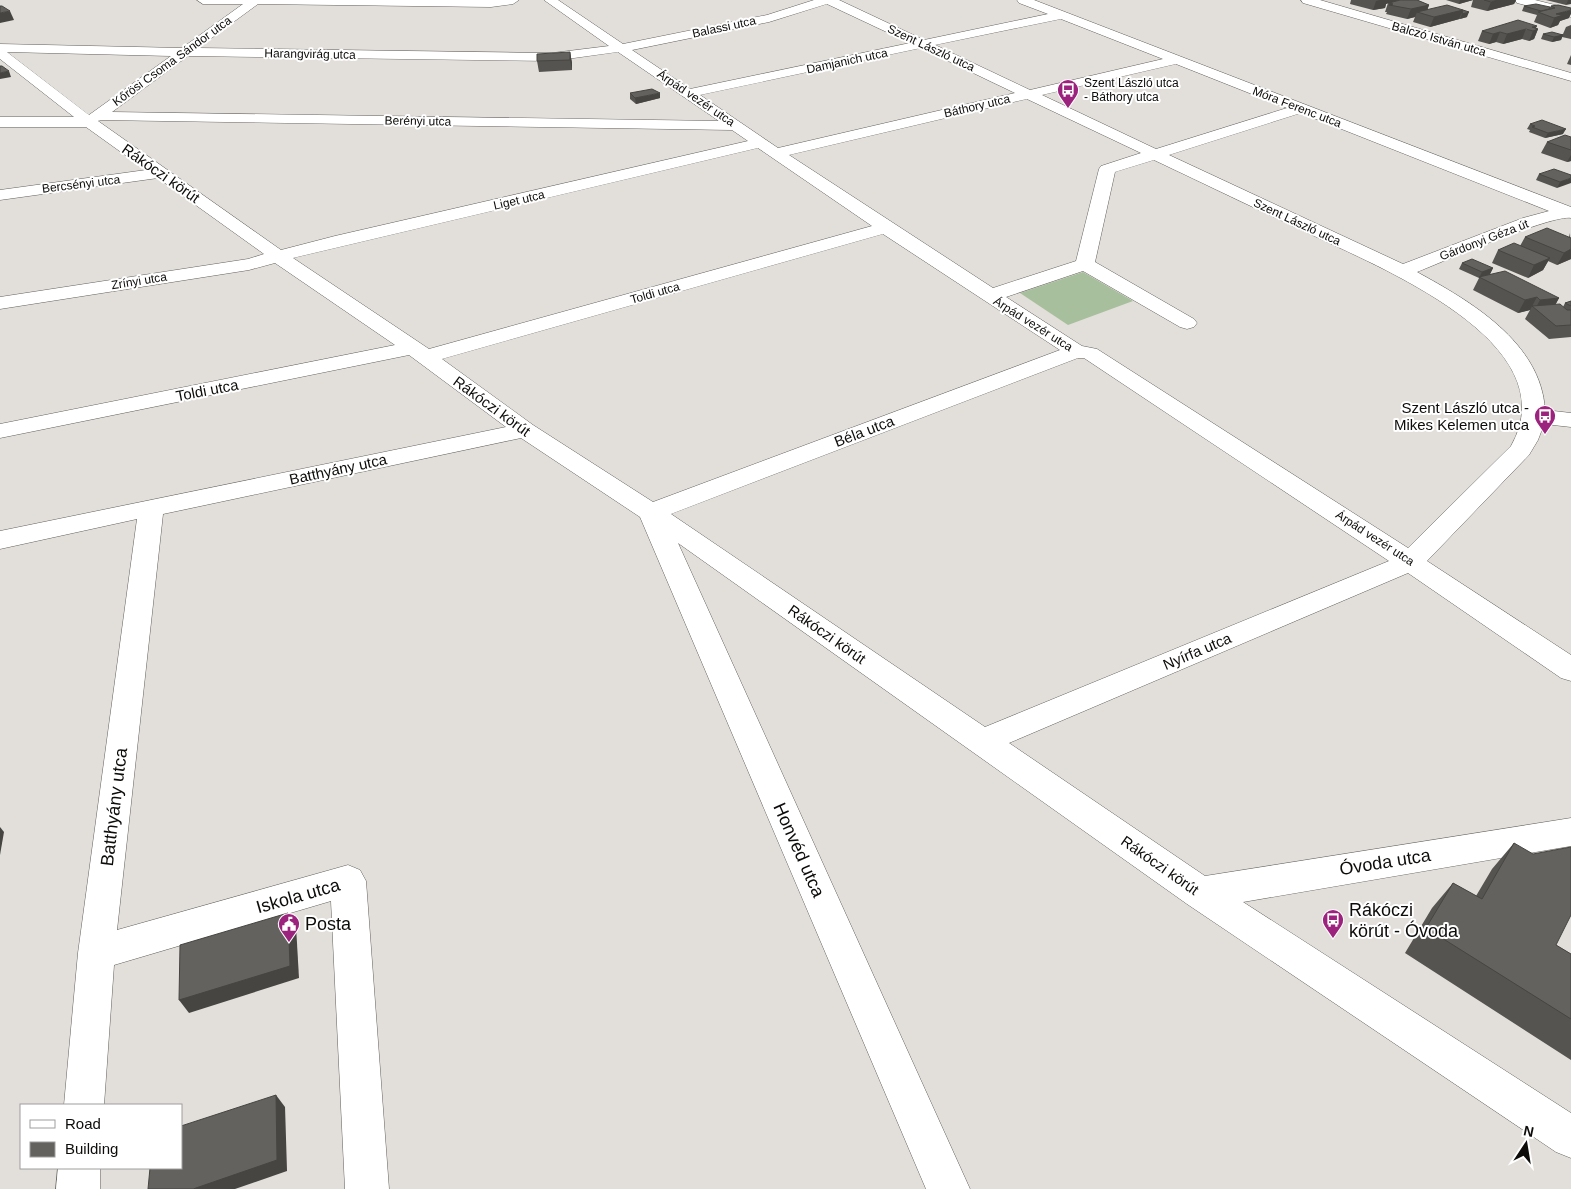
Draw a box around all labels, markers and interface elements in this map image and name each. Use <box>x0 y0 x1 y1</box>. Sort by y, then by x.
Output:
street label: Kőrösi Csoma Sándor utca <box>110 13 234 109</box>
street label: Balassi utca <box>691 13 757 41</box>
street label: Balczó István utca <box>1390 19 1488 59</box>
street label: Szent László utca <box>885 22 977 74</box>
street label: Damjanich utca <box>805 45 889 76</box>
street label: Harangvirág utca <box>264 46 356 62</box>
street label: Árpád vezér utca <box>654 66 738 129</box>
place label: Szent László utca - Báthory utca <box>1084 76 1179 104</box>
bus stop icon: Szent László utca - Báthory utca <box>1056 78 1080 109</box>
street label: Móra Ferenc utca <box>1251 84 1344 131</box>
street label: Báthory utca <box>943 92 1012 120</box>
street label: Berényi utca <box>385 113 452 129</box>
street label: Rákóczi körút <box>119 140 204 206</box>
street label: Bercsényi utca <box>41 172 121 196</box>
street label: Liget utca <box>492 187 546 213</box>
street label: Szent László utca <box>1251 196 1343 248</box>
street label: Gárdonyi Géza út <box>1438 216 1531 263</box>
street label: Zrínyi utca <box>110 270 168 292</box>
street label: Toldi utca <box>629 279 682 307</box>
street label: Árpád vezér utca <box>991 293 1076 354</box>
street label: Rákóczi körút <box>450 372 534 440</box>
street label: Toldi utca <box>174 375 240 404</box>
place label: Szent László utca - Mikes Kelemen utca <box>1394 399 1530 433</box>
bus stop icon: Szent László utca - Mikes Kelemen utca <box>1533 404 1557 435</box>
street label: Béla utca <box>832 412 897 450</box>
street label: Batthyány utca <box>288 450 389 488</box>
street label: Árpád vezér utca <box>1333 507 1418 569</box>
street label: Rákóczi körút <box>785 601 870 667</box>
street label: Nyírfa utca <box>1160 629 1234 673</box>
street label: Batthyány utca <box>97 746 131 867</box>
street label: Honvéd utca <box>769 800 829 901</box>
street label: Rákóczi körút <box>1118 832 1203 898</box>
street label: Óvoda utca <box>1338 844 1433 879</box>
street label: Iskola utca <box>254 874 343 917</box>
place label: Rákóczi körút - Óvoda <box>1349 900 1459 941</box>
bus stop icon: Rákóczi körút - Óvoda <box>1321 908 1345 939</box>
public building icon: Posta <box>277 912 301 943</box>
place label: Posta <box>305 914 352 934</box>
legend <box>20 1104 182 1169</box>
text: Road <box>65 1115 101 1132</box>
north arrow <box>1501 1119 1551 1169</box>
text: N <box>1522 1122 1535 1140</box>
text: Building <box>65 1140 118 1157</box>

